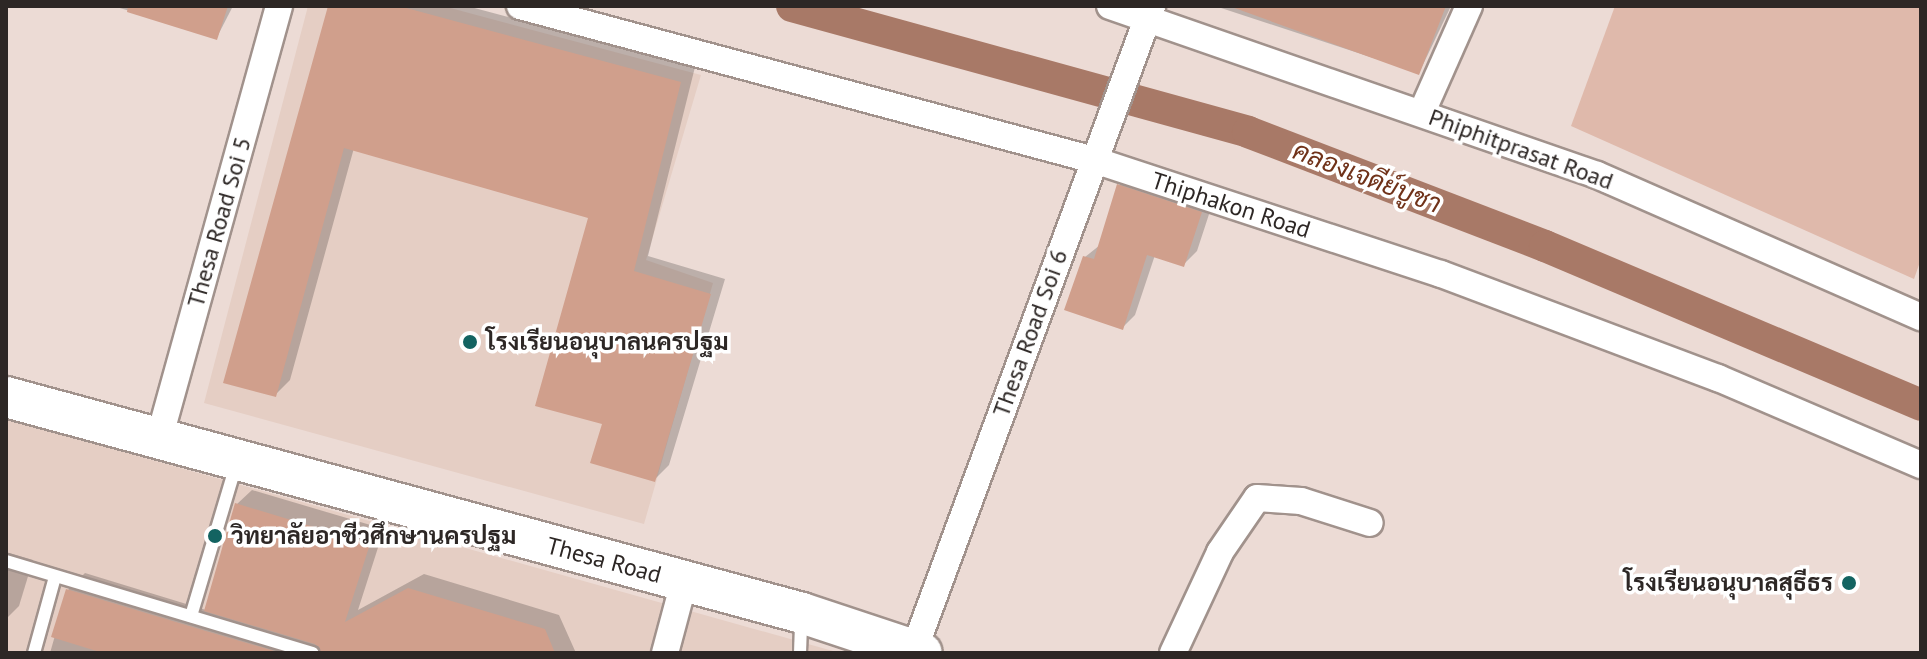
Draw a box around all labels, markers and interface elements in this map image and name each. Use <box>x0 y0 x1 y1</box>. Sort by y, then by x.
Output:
street label: Phiphitprasat Road <box>1425 102 1617 196</box>
street label: Thesa Road Soi 5 <box>181 134 257 310</box>
water label: คลองเจดีย์บูชา <box>1289 135 1445 219</box>
street label: Thiphakon Road <box>1148 166 1314 244</box>
street label: Thesa Road Soi 6 <box>986 245 1074 421</box>
place label: โรงเรียนอนุบาลนครปฐม <box>486 328 729 356</box>
marker: โรงเรียนอนุบาลนครปฐม <box>461 333 479 351</box>
place label: วิทยาลัยอาชีวศึกษานครปฐม <box>231 522 516 550</box>
marker: วิทยาลัยอาชีวศึกษานครปฐม <box>206 527 224 545</box>
street label: Thesa Road <box>543 531 665 589</box>
place label: โรงเรียนอนุบาลสุธีธร <box>1624 569 1833 597</box>
marker: โรงเรียนอนุบาลสุธีธร <box>1840 574 1858 592</box>

